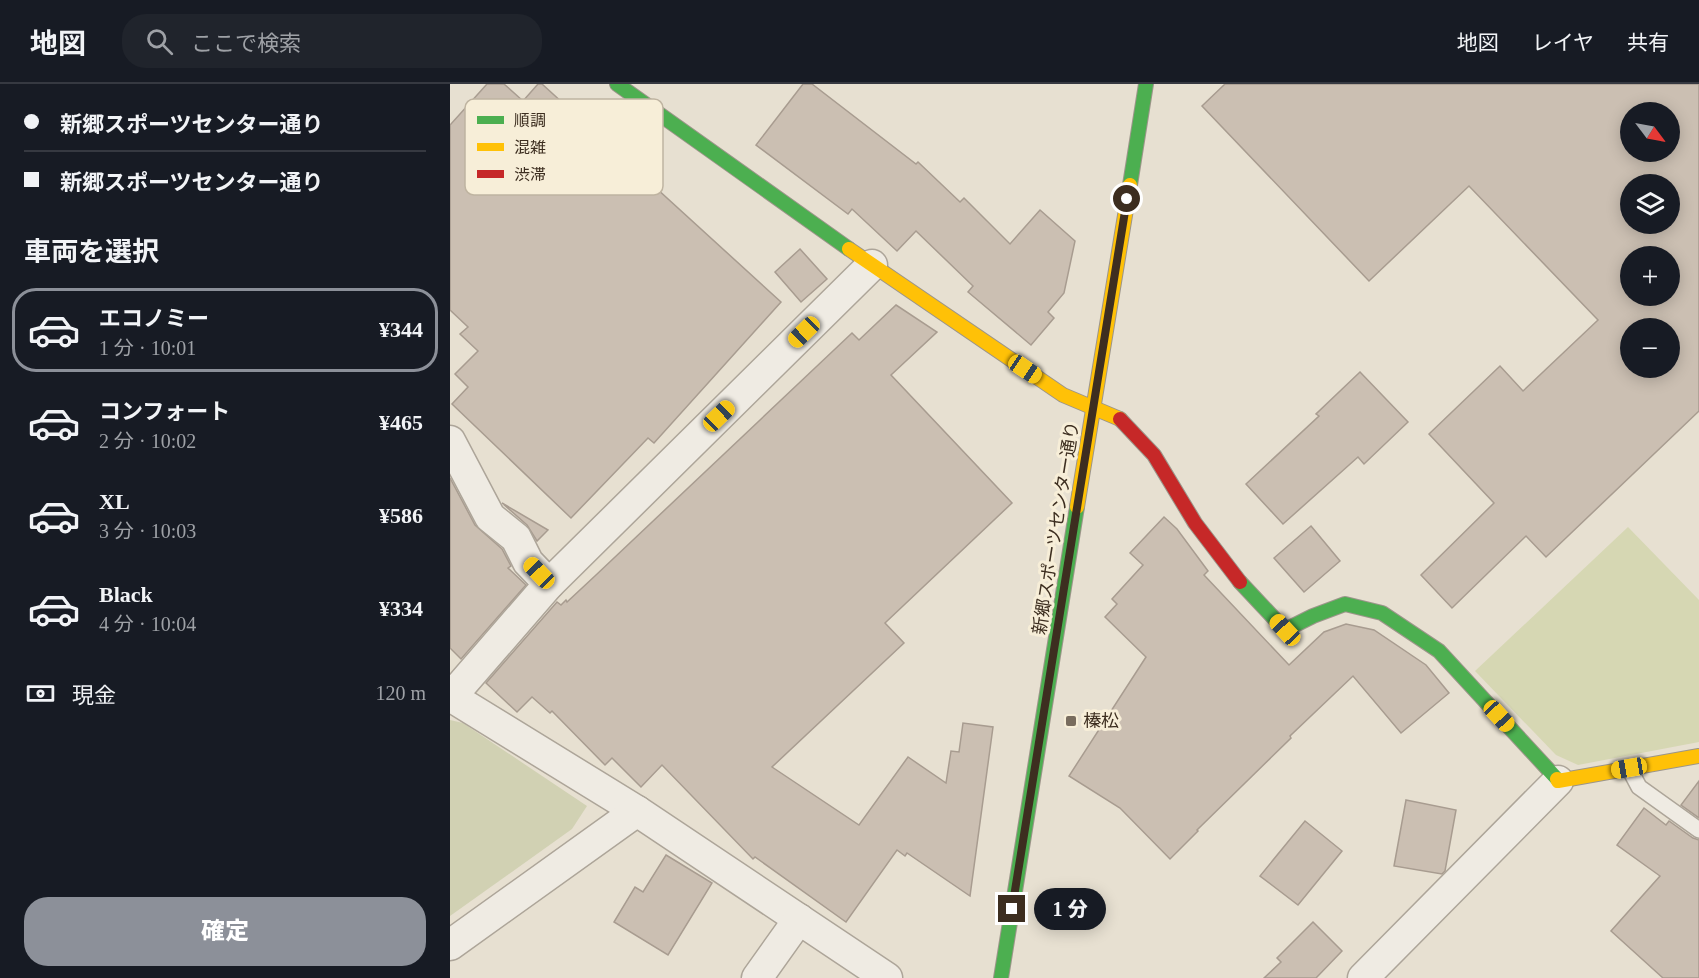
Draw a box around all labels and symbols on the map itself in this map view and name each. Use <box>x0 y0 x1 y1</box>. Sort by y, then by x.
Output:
legend <box>465 99 663 195</box>
north arrow <box>1620 102 1680 162</box>
text: 順調 <box>514 112 546 129</box>
text: 混雑 <box>514 139 546 156</box>
text: 渋滞 <box>514 166 546 183</box>
route start <box>1113 185 1140 212</box>
car <box>785 313 823 351</box>
car <box>1005 351 1045 387</box>
car <box>700 397 738 435</box>
street label: 新郷スポーツセンター通り <box>1029 420 1083 636</box>
car <box>520 554 558 592</box>
car <box>1266 611 1304 649</box>
car <box>1480 697 1518 735</box>
place label: 榛松 <box>1083 711 1119 731</box>
marker: 榛松 <box>1064 714 1078 728</box>
car <box>1610 756 1648 780</box>
callout: 1 分 <box>1033 888 1105 930</box>
route end <box>998 895 1025 922</box>

